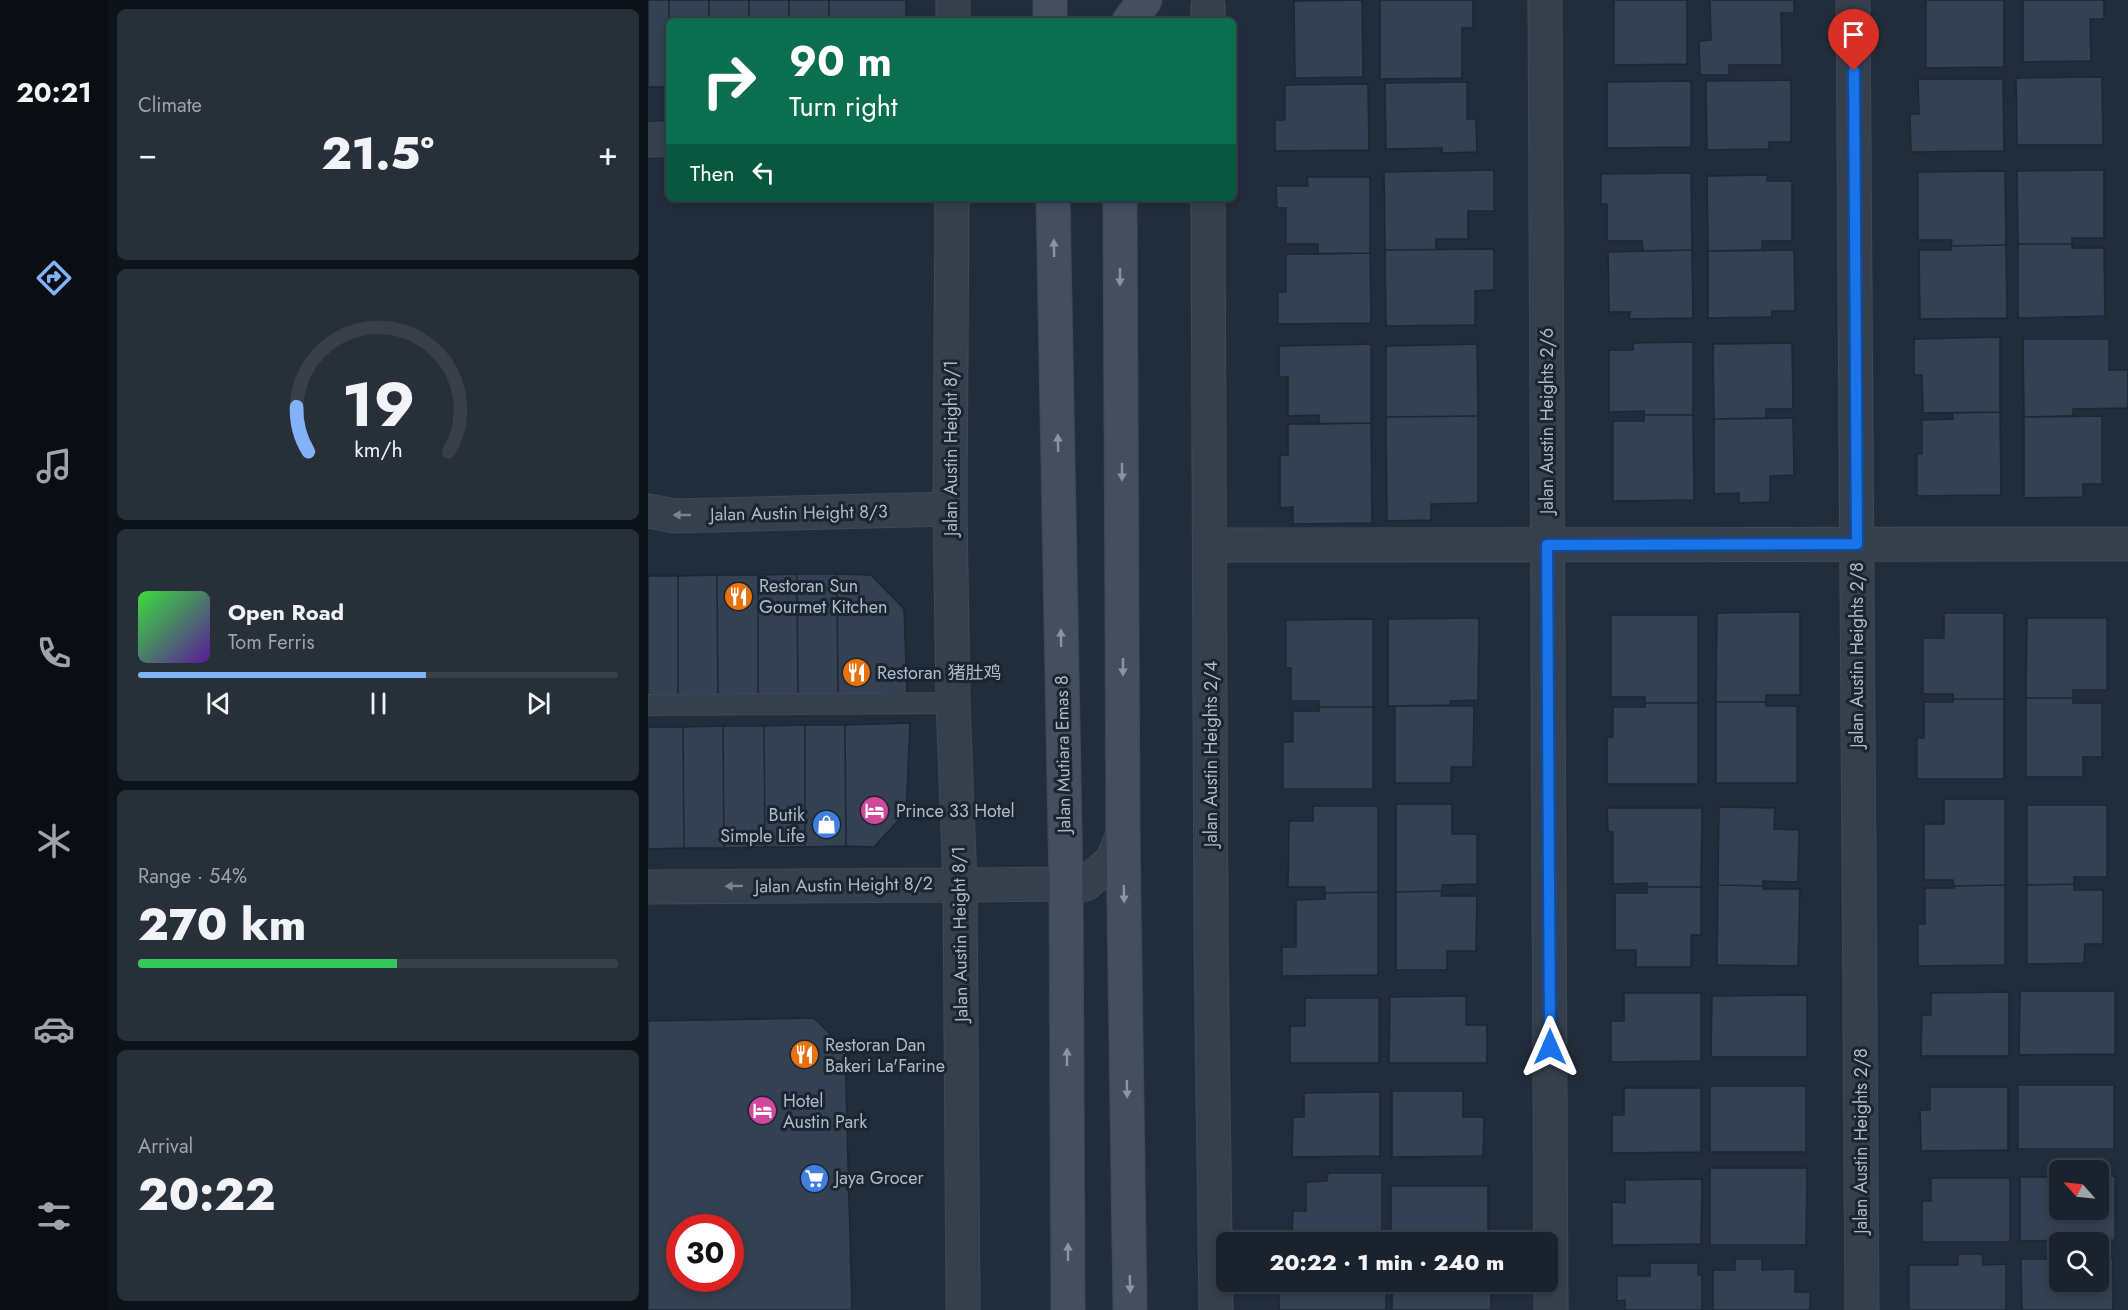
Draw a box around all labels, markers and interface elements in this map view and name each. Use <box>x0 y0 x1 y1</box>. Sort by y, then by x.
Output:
pin <box>1828 9 1879 71</box>
icon: arrive <box>1837 18 1870 51</box>
text: 90 m <box>789 31 892 92</box>
icon: right <box>690 42 768 120</box>
text: 20:21 <box>16 73 92 112</box>
text: Turn right <box>789 87 897 126</box>
text: Climate <box>138 91 202 120</box>
text: 21.5° <box>321 121 434 186</box>
text: − <box>138 130 157 177</box>
text: + <box>598 130 618 177</box>
icon: left <box>747 156 780 189</box>
text: Then <box>690 157 735 189</box>
one-way arrow <box>1049 238 1059 257</box>
icon: directions <box>33 257 75 299</box>
one-way arrow <box>1116 268 1125 287</box>
street label: Jalan Austin Heights 2/6 <box>1534 328 1560 516</box>
text: 19 <box>341 359 415 449</box>
street label: Jalan Austin Height 8/1 <box>938 360 964 538</box>
one-way arrow <box>1053 433 1063 452</box>
text: km/h <box>354 434 402 465</box>
icon: music <box>33 445 75 487</box>
one-way arrow <box>1117 463 1126 482</box>
street label: Jalan Austin Height 8/3 <box>708 498 888 528</box>
one-way arrow <box>672 510 691 520</box>
street label: Jalan Austin Heights 2/8 <box>1844 562 1870 750</box>
place label: Restoran Sun Gourmet Kitchen <box>759 573 887 620</box>
restaurant icon: Restoran Sun Gourmet Kitchen <box>722 580 754 612</box>
text: Open Road <box>228 596 344 628</box>
text: Tom Ferris <box>228 628 315 657</box>
one-way arrow <box>1056 628 1066 647</box>
icon: phone <box>33 632 75 674</box>
restaurant icon: Restoran 猪肚鸡 <box>840 657 872 689</box>
one-way arrow <box>1118 658 1127 677</box>
place label: Restoran 猪肚鸡 <box>877 660 1001 686</box>
street label: Jalan Austin Heights 2/4 <box>1198 661 1224 849</box>
street label: Jalan Mutiara Emas 8 <box>1049 675 1077 835</box>
icon: previous <box>202 687 235 720</box>
icon: pause <box>362 687 395 720</box>
icon: next <box>522 687 555 720</box>
hotel icon: Prince 33 Hotel <box>859 795 891 827</box>
place label: Prince 33 Hotel <box>896 798 1015 824</box>
place label: Butik Simple Life <box>720 802 805 849</box>
shop icon: Butik Simple Life <box>810 809 842 841</box>
icon: climate <box>33 820 75 862</box>
street label: Jalan Austin Height 8/1 <box>945 846 975 1024</box>
text: Range · 54% <box>138 862 247 891</box>
street label: Jalan Austin Height 8/2 <box>753 870 933 900</box>
one-way arrow <box>724 881 743 891</box>
one-way arrow <box>1119 884 1129 903</box>
text: 270 km <box>138 892 306 957</box>
icon: car <box>33 1008 75 1050</box>
position arrow <box>1518 1015 1582 1079</box>
place label: Restoran Dan Bakeri La'Farine <box>825 1032 945 1079</box>
restaurant icon: Restoran Dan Bakeri La'Farine <box>788 1039 820 1071</box>
one-way arrow <box>1062 1047 1072 1066</box>
street label: Jalan Austin Heights 2/8 <box>1848 1048 1874 1236</box>
one-way arrow <box>1122 1079 1132 1098</box>
place label: Hotel Austin Park <box>783 1088 867 1135</box>
hotel icon: Hotel Austin Park <box>746 1095 778 1127</box>
text: Arrival <box>138 1132 193 1161</box>
north arrow <box>2049 1160 2109 1220</box>
map controls <box>2049 1160 2109 1292</box>
text: 20:22 <box>138 1162 276 1227</box>
supermarket icon: Jaya Grocer <box>798 1162 830 1194</box>
place label: Jaya Grocer <box>833 1165 924 1191</box>
icon: filters <box>33 1195 75 1237</box>
speed limit sign: 30 <box>666 1214 744 1292</box>
button: search <box>2049 1232 2109 1292</box>
one-way arrow <box>1063 1242 1073 1261</box>
text: 20:22 · 1 min · 240 m <box>1270 1246 1504 1278</box>
one-way arrow <box>1125 1274 1135 1293</box>

